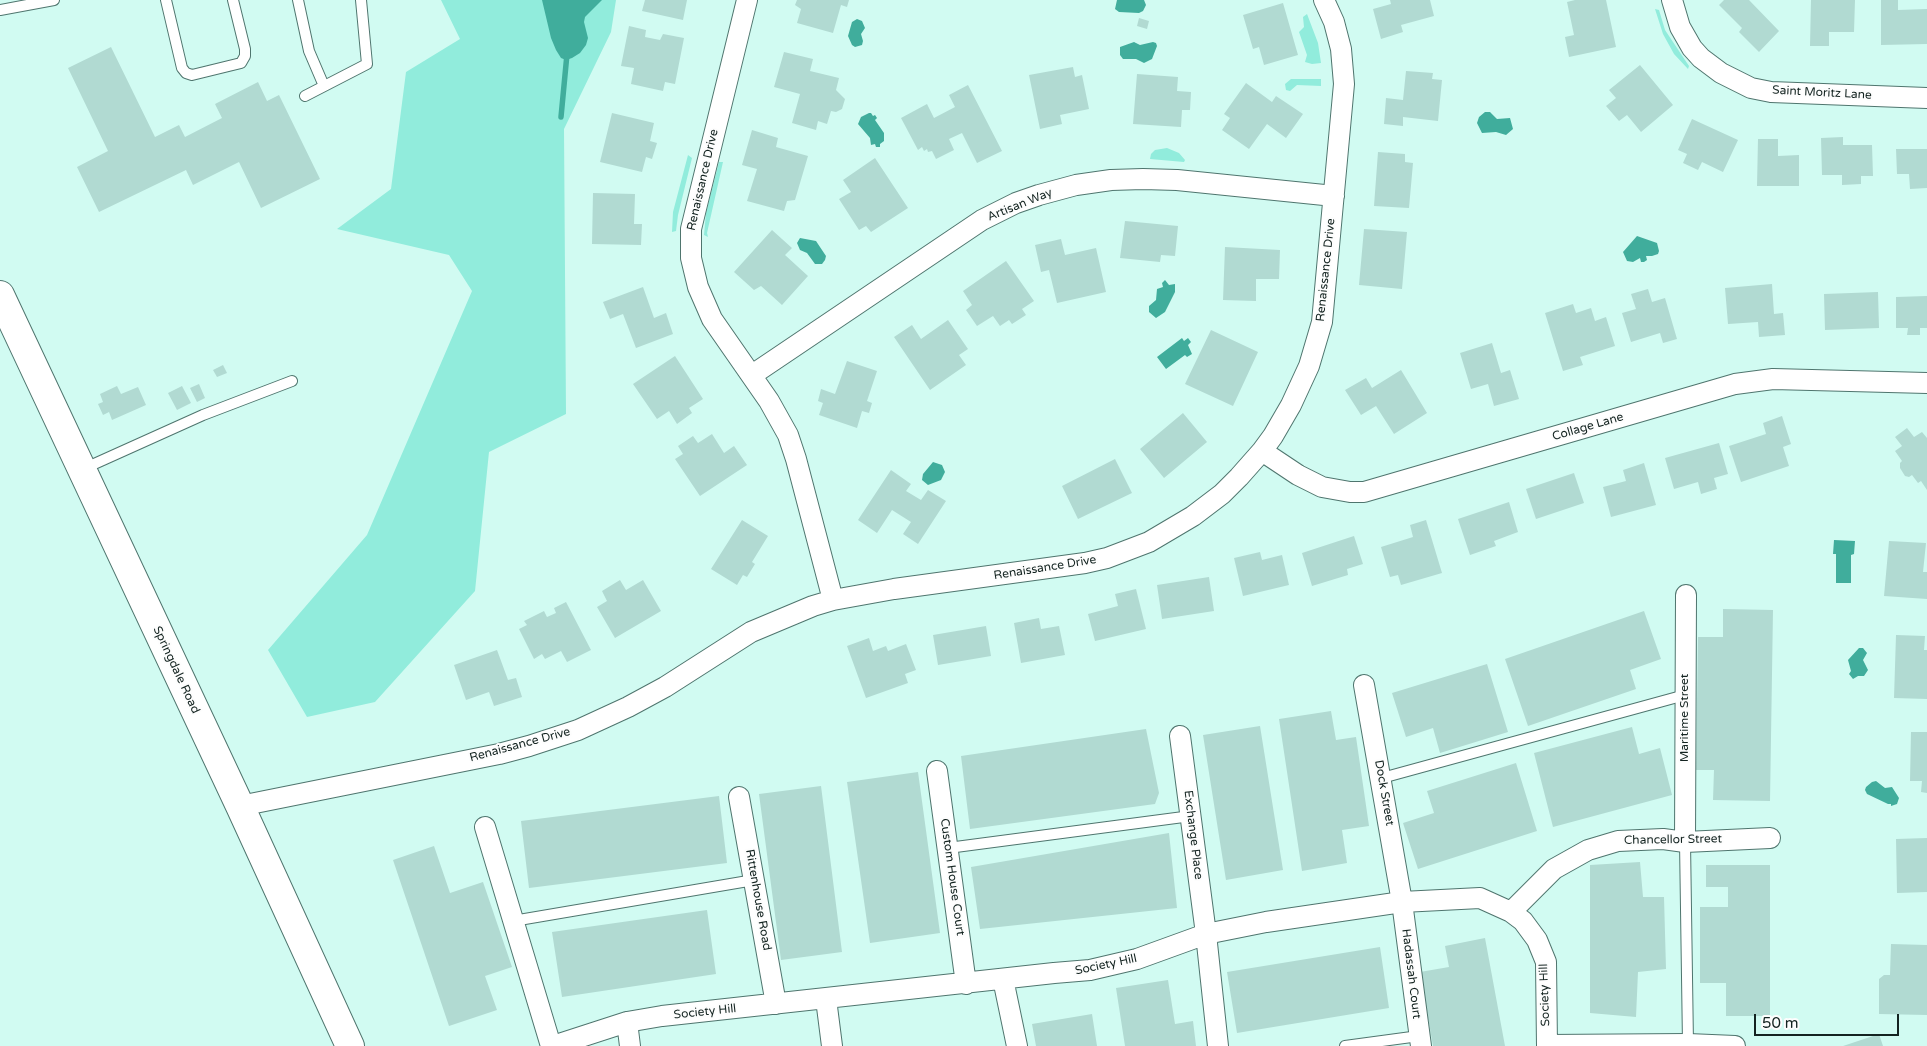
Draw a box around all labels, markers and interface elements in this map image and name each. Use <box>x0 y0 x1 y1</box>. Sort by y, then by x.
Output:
street label: Saint Moritz Lane <box>1772 83 1872 103</box>
street label: Renaissance Drive <box>684 128 722 232</box>
street label: Artisan Way <box>985 185 1055 225</box>
street label: Renaissance Drive <box>1313 218 1339 322</box>
street label: Collage Lane <box>1551 410 1625 444</box>
street label: Renaissance Drive <box>993 553 1097 583</box>
street label: Springdale Road <box>149 624 203 716</box>
street label: Maritime Street <box>1678 674 1692 762</box>
street label: Renaissance Drive <box>468 725 572 765</box>
street label: Dock Street <box>1371 759 1397 827</box>
street label: Exchange Place <box>1180 789 1206 881</box>
street label: Custom House Court <box>937 817 967 937</box>
street label: Chancellor Street <box>1624 832 1722 848</box>
street label: Rittenhouse Road <box>742 848 774 952</box>
street label: Hadassah Court <box>1398 928 1424 1020</box>
street label: Society Hill <box>1074 951 1138 979</box>
street label: Society Hill <box>1537 963 1553 1027</box>
street label: Society Hill <box>673 1002 737 1022</box>
scale bar <box>1757 1004 1902 1036</box>
text: 50 m <box>1762 1014 1799 1032</box>

